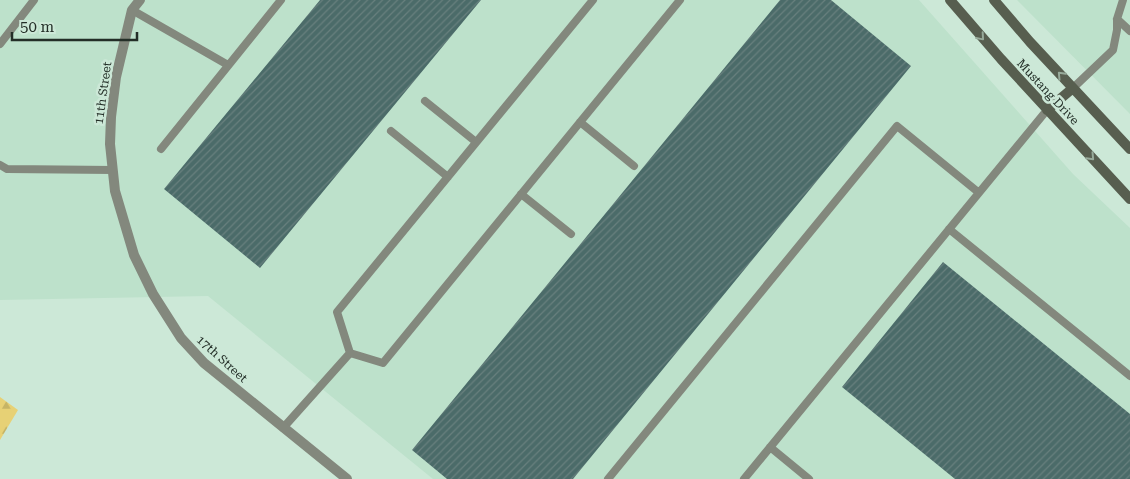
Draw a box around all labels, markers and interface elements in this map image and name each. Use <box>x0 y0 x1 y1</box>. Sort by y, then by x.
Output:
scale bar <box>12 10 138 42</box>
text: 50 m <box>20 18 55 36</box>
one-way arrow <box>976 31 984 40</box>
street label: Mustang Drive <box>1014 56 1082 128</box>
street label: 11th Street <box>92 60 114 125</box>
one-way arrow <box>1058 72 1067 81</box>
one-way arrow <box>1085 151 1094 160</box>
street label: 17th Street <box>194 333 251 386</box>

